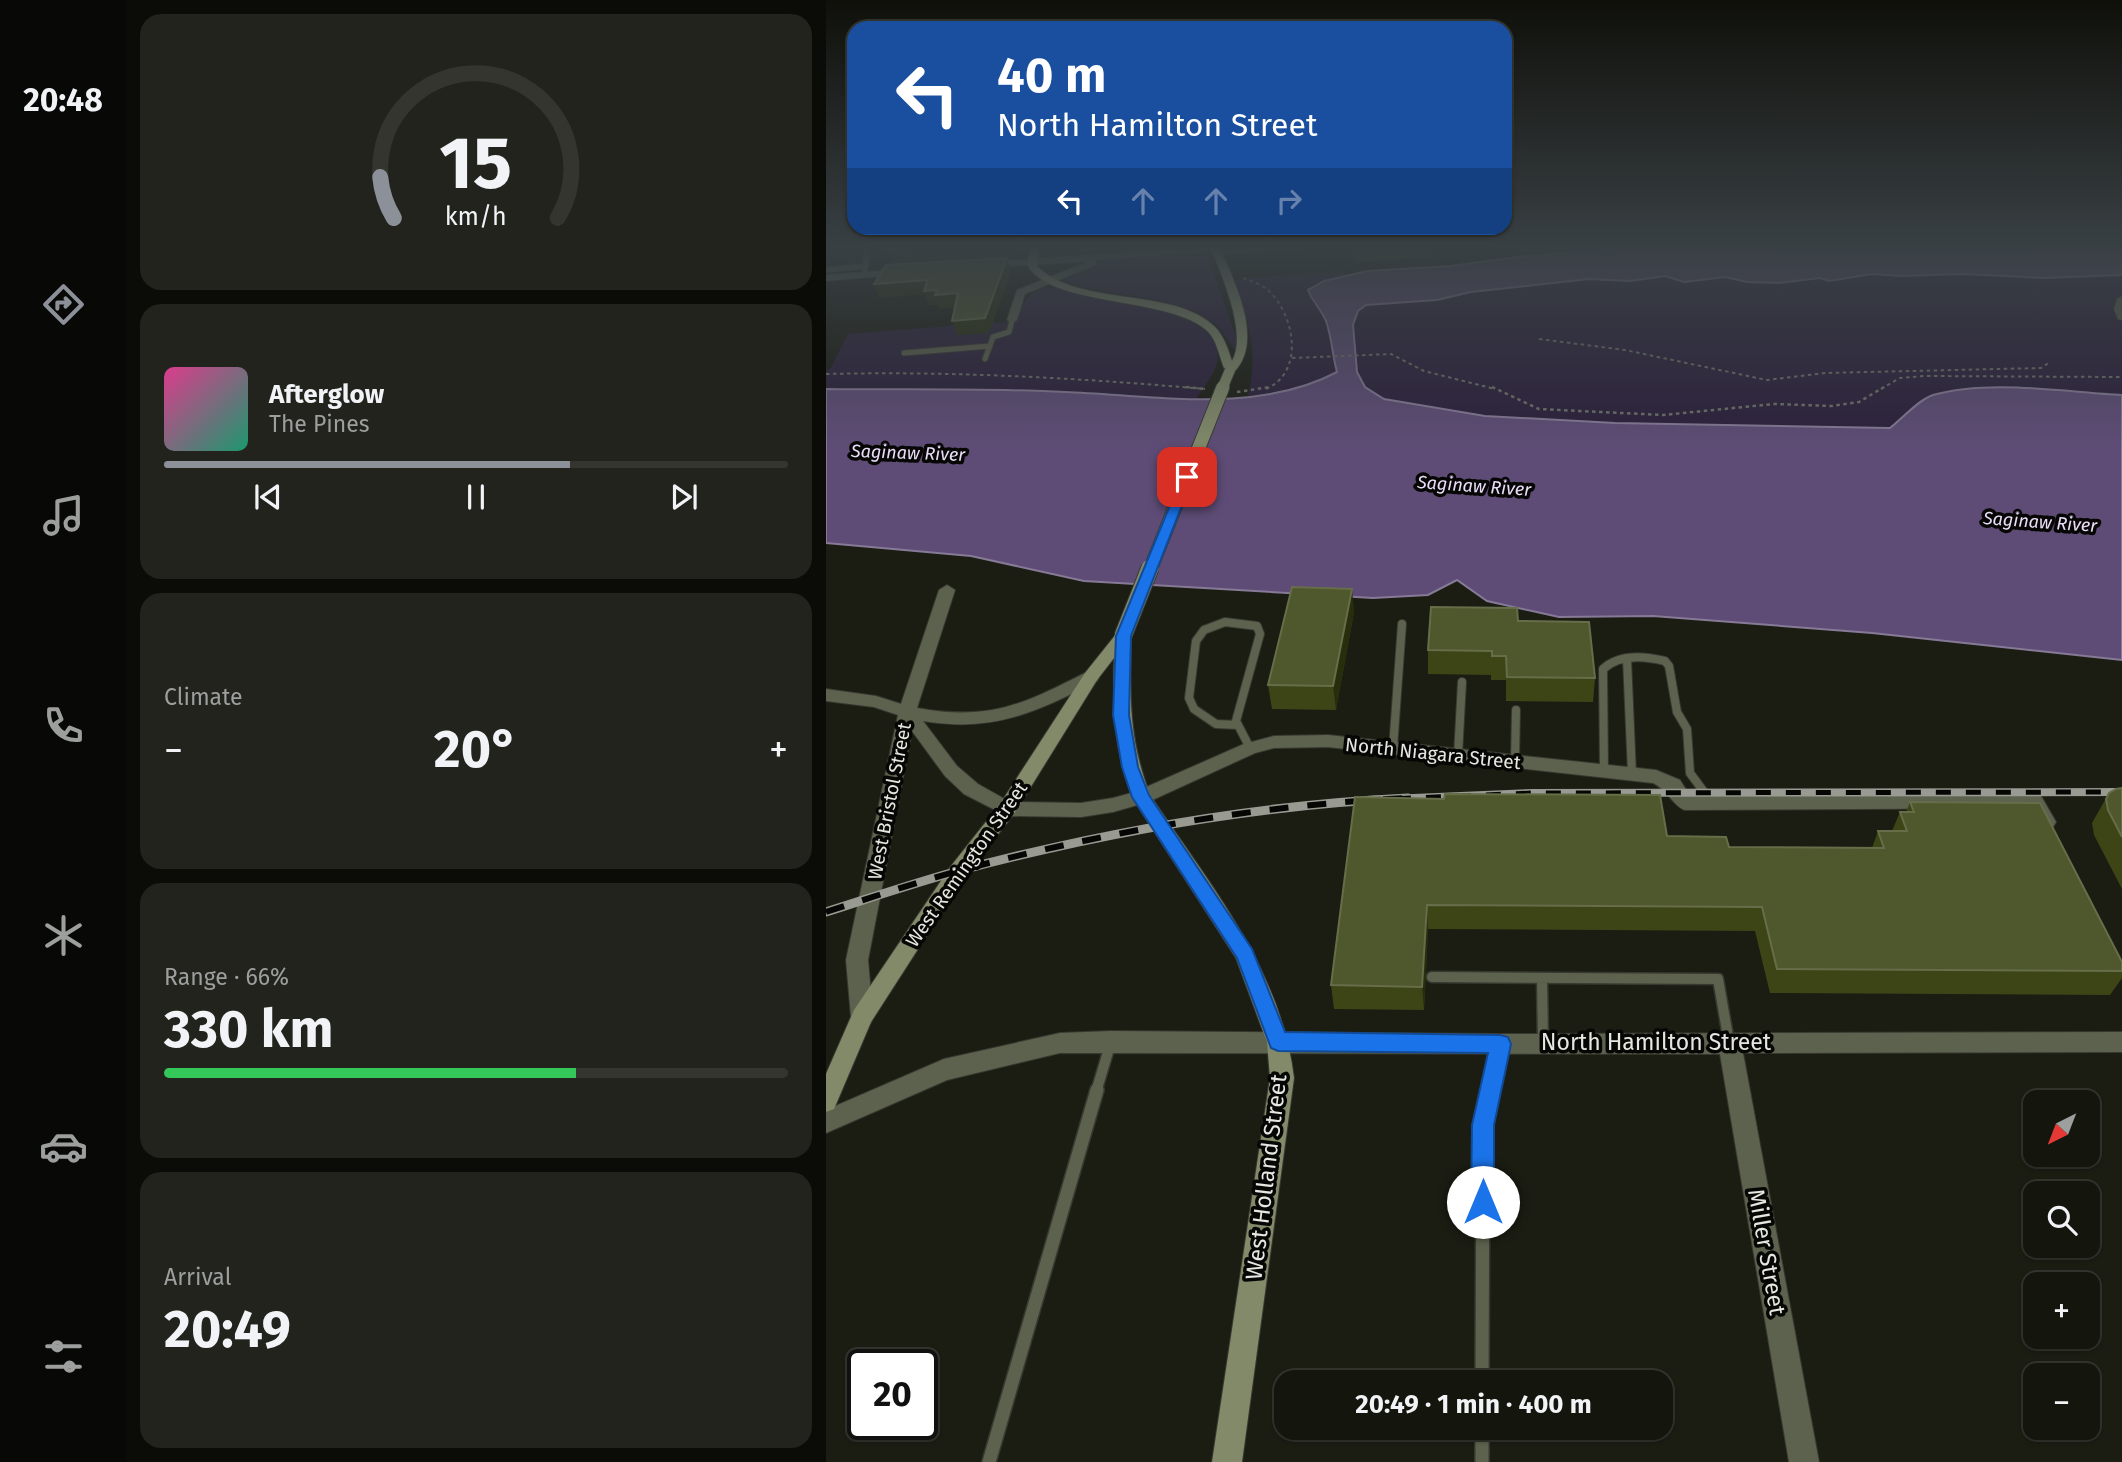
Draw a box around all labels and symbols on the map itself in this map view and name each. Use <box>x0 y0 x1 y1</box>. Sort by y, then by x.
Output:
water label: Saginaw River <box>850 440 967 466</box>
pin <box>1157 447 1217 507</box>
water label: Saginaw River <box>1415 471 1533 501</box>
water label: Saginaw River <box>1981 507 2099 537</box>
street label: West Bristol Street <box>863 720 916 882</box>
street label: North Niagara Street <box>1344 733 1522 774</box>
street label: West Remington Street <box>901 777 1032 951</box>
street label: North Hamilton Street <box>1541 1028 1772 1056</box>
street label: West Holland Street <box>1239 1072 1293 1281</box>
north arrow <box>2023 1090 2100 1167</box>
position arrow <box>1446 1165 1520 1239</box>
street label: Miller Street <box>1742 1187 1792 1318</box>
speed limit sign: 20 <box>847 1349 938 1440</box>

